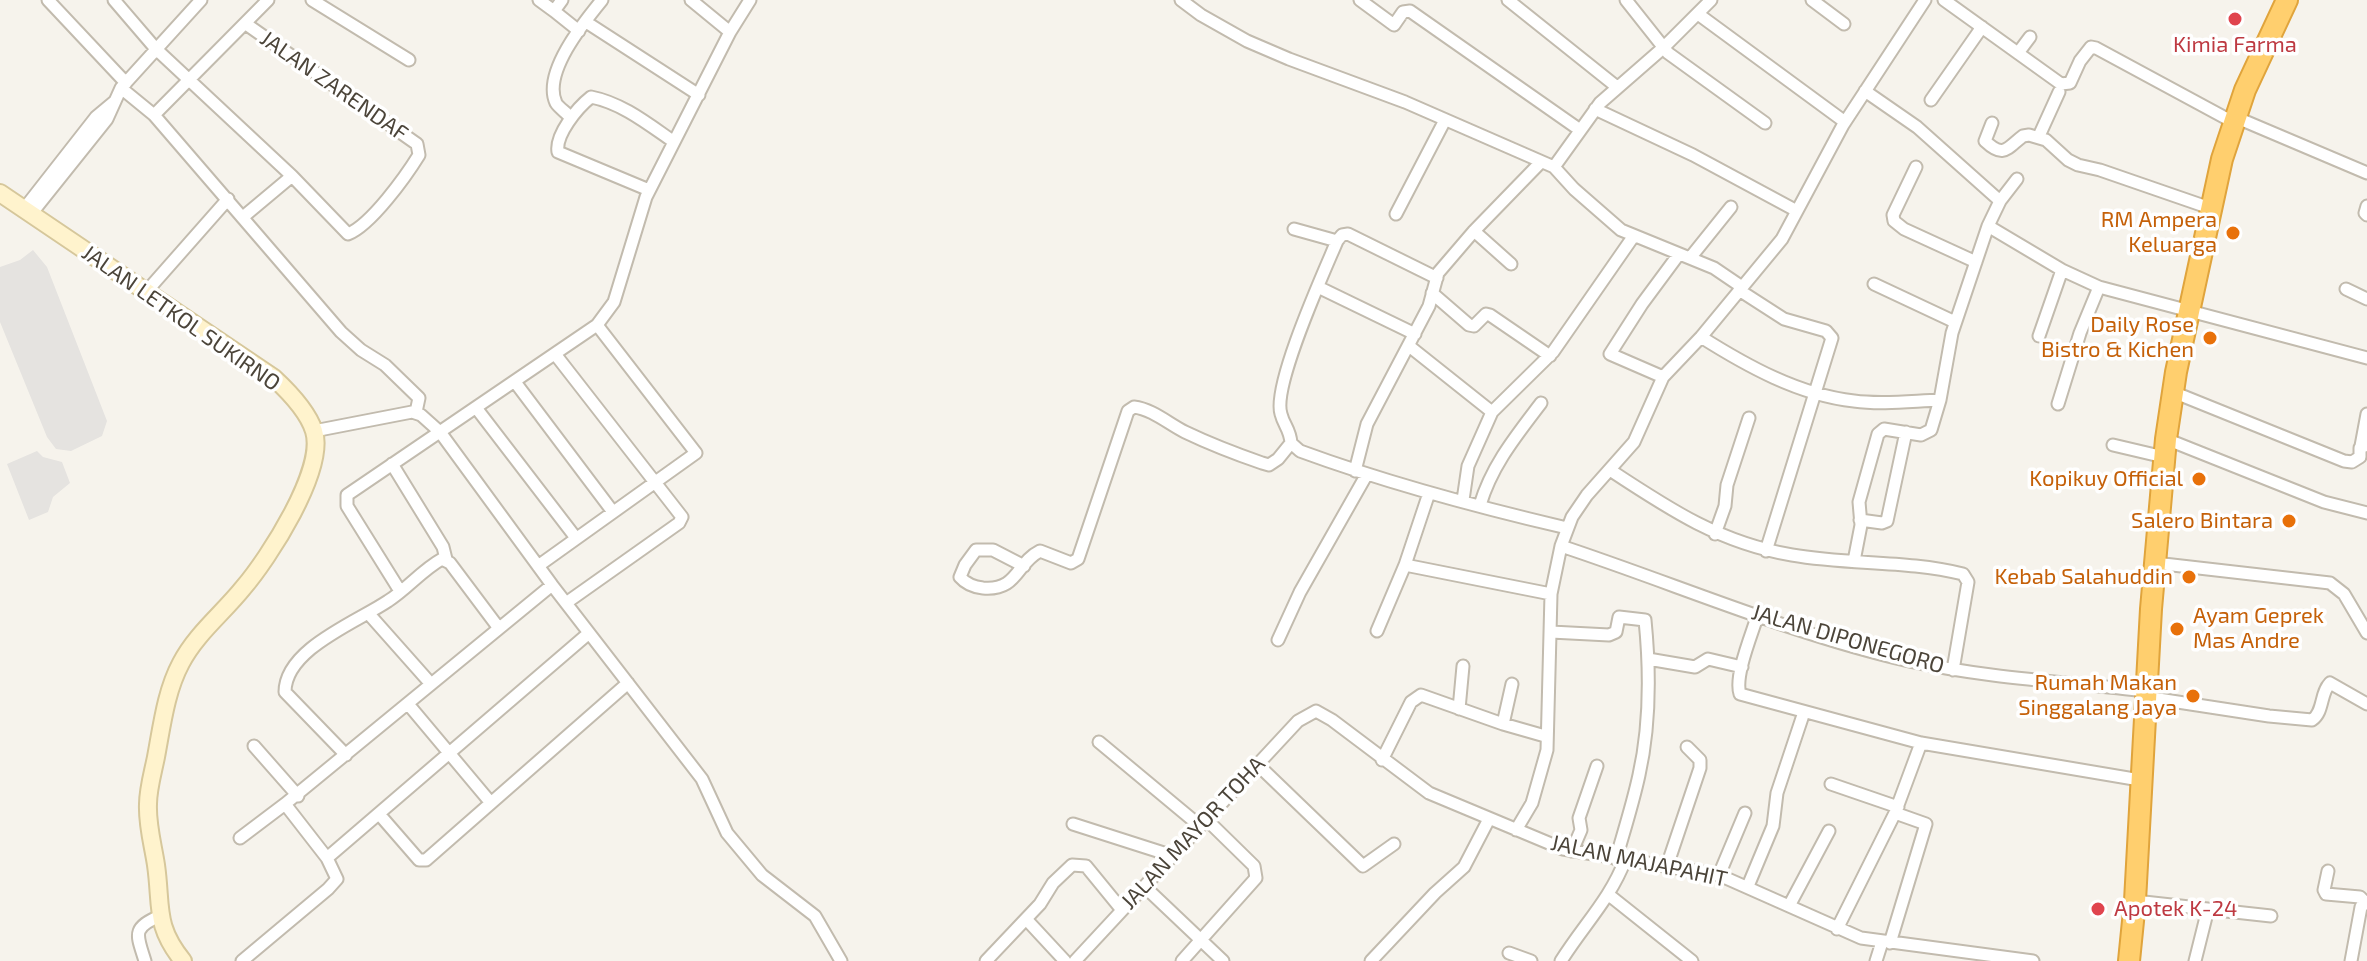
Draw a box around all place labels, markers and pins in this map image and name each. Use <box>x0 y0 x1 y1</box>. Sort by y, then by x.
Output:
marker: Kimia Farma <box>2226 10 2244 28</box>
place label: Kimia Farma <box>2173 32 2297 58</box>
place label: RM Ampera Keluarga <box>2101 207 2217 258</box>
marker: RM Ampera Keluarga <box>2224 224 2242 242</box>
place label: Daily Rose Bistro & Kichen <box>2041 312 2194 364</box>
marker: Daily Rose Bistro & Kichen <box>2201 329 2219 347</box>
place label: Kopikuy Official <box>2029 466 2183 492</box>
marker: Kopikuy Official <box>2190 470 2208 488</box>
place label: Salero Bintara <box>2131 508 2273 534</box>
marker: Salero Bintara <box>2280 512 2298 530</box>
place label: Kebab Salahuddin <box>1995 564 2173 590</box>
marker: Kebab Salahuddin <box>2180 568 2198 586</box>
place label: Ayam Geprek Mas Andre <box>2193 603 2324 654</box>
marker: Ayam Geprek Mas Andre <box>2168 620 2186 638</box>
place label: Rumah Makan Singgalang Jaya <box>2018 670 2177 722</box>
marker: Rumah Makan Singgalang Jaya <box>2184 687 2202 705</box>
place label: Apotek K-24 <box>2114 896 2238 922</box>
marker: Apotek K-24 <box>2089 900 2107 918</box>

